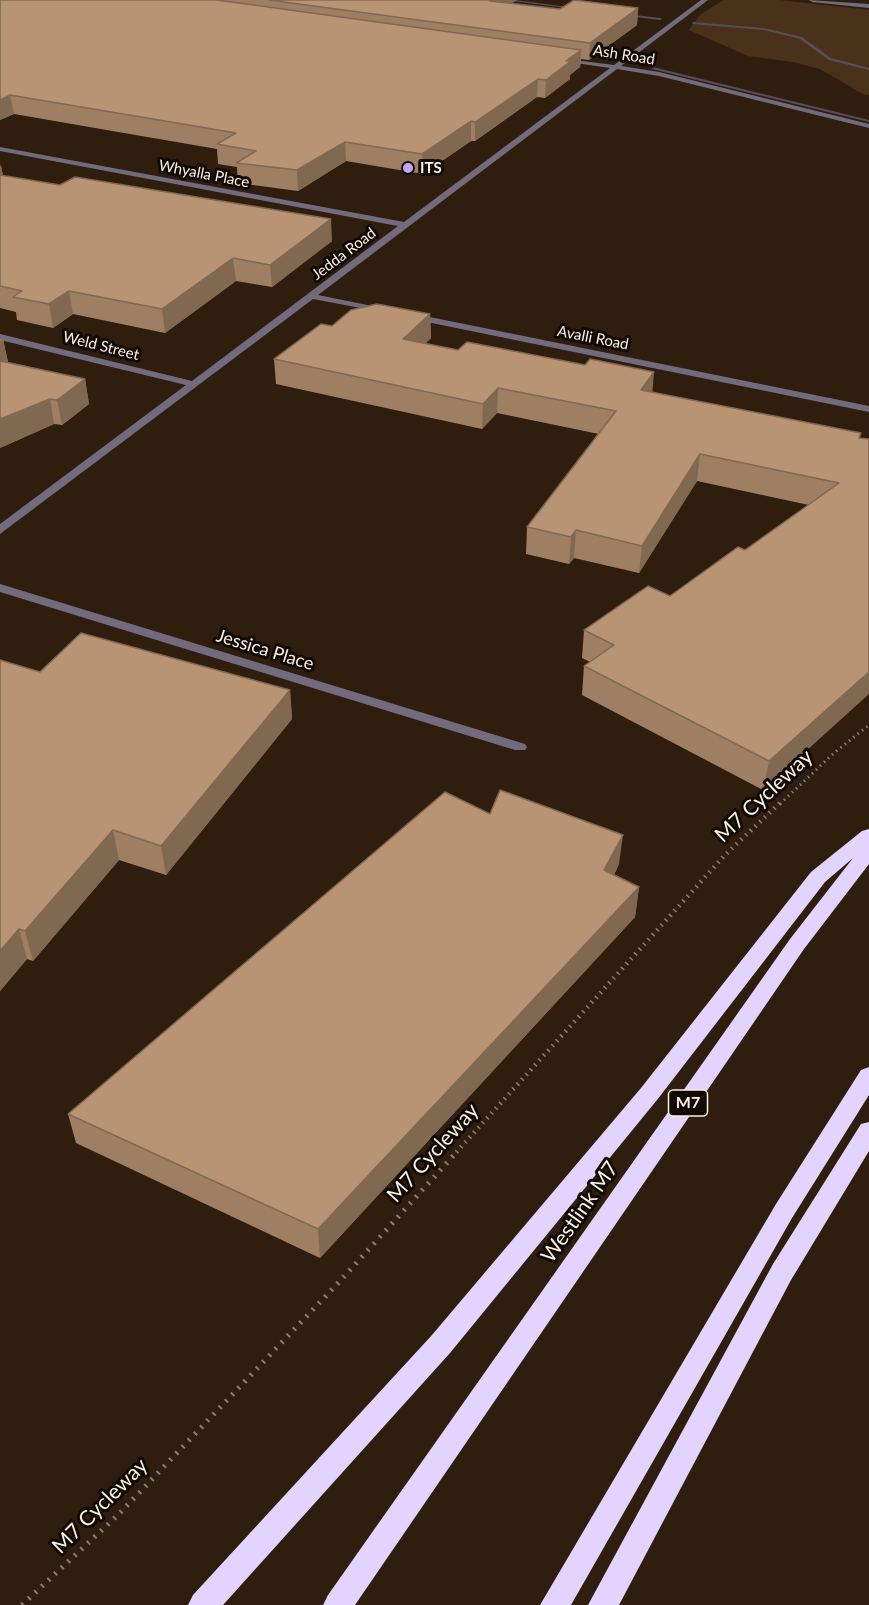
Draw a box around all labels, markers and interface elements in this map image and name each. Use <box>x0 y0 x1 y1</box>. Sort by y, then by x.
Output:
street label: Ash Road <box>592 41 656 69</box>
street label: Whyalla Place <box>157 156 251 192</box>
place label: ITS <box>420 159 442 177</box>
marker: ITS <box>401 161 415 175</box>
street label: Jedda Road <box>308 224 380 284</box>
street label: Avalli Road <box>556 322 630 354</box>
street label: Weld Street <box>61 328 141 364</box>
street label: Jessica Place <box>214 625 316 675</box>
street label: M7 Cycleway <box>710 744 818 848</box>
road number: M7 <box>668 1090 708 1116</box>
street label: M7 Cycleway <box>382 1098 484 1208</box>
street label: Westlink M7 <box>536 1157 624 1267</box>
street label: M7 Cycleway <box>47 1453 153 1559</box>

